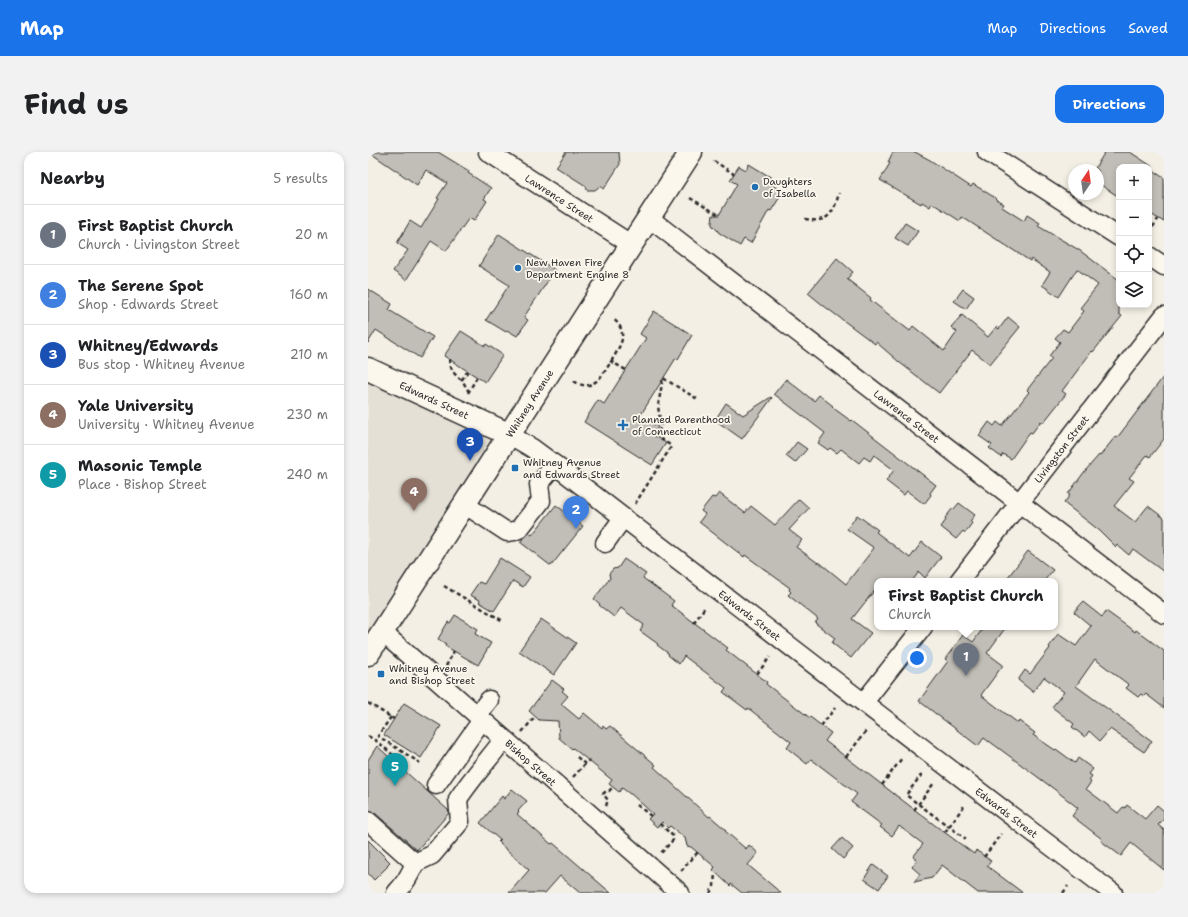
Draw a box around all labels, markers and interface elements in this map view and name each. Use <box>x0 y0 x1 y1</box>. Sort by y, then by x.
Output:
text: Map <box>20 16 64 41</box>
text: Map <box>988 19 1018 37</box>
text: Directions <box>1040 19 1106 37</box>
text: Saved <box>1128 19 1168 37</box>
text: Find us <box>24 85 129 123</box>
button: Directions <box>1055 85 1164 123</box>
north arrow <box>1068 164 1104 200</box>
map controls <box>1116 164 1152 308</box>
button: + <box>1116 164 1152 200</box>
text: Nearby <box>40 167 105 189</box>
text: 5 results <box>273 170 328 187</box>
street label: Lawrence Street <box>522 172 596 225</box>
place label: Daughters of Isabella <box>763 175 817 200</box>
marker: Daughters of Isabella <box>750 182 760 192</box>
button: − <box>1116 200 1152 236</box>
text: First Baptist Church <box>78 216 233 236</box>
text: 1 <box>50 226 56 243</box>
text: 20 m <box>295 226 328 243</box>
text: Church · Livingston Street <box>78 236 240 253</box>
button: locate <box>1116 236 1152 272</box>
place label: New Haven Fire Department Engine 8 <box>526 256 629 281</box>
marker: New Haven Fire Department Engine 8 <box>513 263 523 273</box>
button: layers <box>1116 272 1152 308</box>
text: The Serene Spot <box>78 276 204 296</box>
text: 2 <box>48 286 58 303</box>
text: 160 m <box>290 286 328 303</box>
text: Shop · Edwards Street <box>78 296 218 313</box>
text: Whitney/Edwards <box>78 336 219 356</box>
text: 3 <box>48 346 58 363</box>
text: 210 m <box>290 346 328 363</box>
text: Bus stop · Whitney Avenue <box>78 356 245 373</box>
street label: Whitney Avenue <box>503 367 557 440</box>
street label: Edwards Street <box>397 378 471 422</box>
street label: Lawrence Street <box>871 387 942 446</box>
text: Yale University <box>78 396 194 416</box>
text: 4 <box>48 406 58 423</box>
text: 230 m <box>286 406 328 423</box>
place label: Planned Parenthood of Connecticut <box>632 413 731 438</box>
street label: Livingston Street <box>1031 413 1092 486</box>
text: University · Whitney Avenue <box>78 416 255 433</box>
marker: Planned Parenthood of Connecticut <box>617 419 629 431</box>
pin: 3 <box>457 428 483 461</box>
text: Masonic Temple <box>78 456 202 476</box>
place label: Whitney Avenue and Edwards Street <box>523 456 620 481</box>
marker: Whitney Avenue and Edwards Street <box>510 463 520 473</box>
text: 5 <box>49 466 57 483</box>
text: 240 m <box>286 466 328 483</box>
text: Place · Bishop Street <box>78 476 207 493</box>
pin: 4 <box>401 478 427 511</box>
pin: 2 <box>563 496 589 529</box>
popup <box>874 578 1058 630</box>
text: First Baptist Church <box>888 586 1044 606</box>
street label: Edwards Street <box>716 587 783 644</box>
text: Church <box>888 606 931 623</box>
pin: 1 <box>953 643 979 676</box>
your location <box>907 648 927 668</box>
place label: Whitney Avenue and Bishop Street <box>389 662 475 687</box>
marker: Whitney Avenue and Bishop Street <box>376 669 386 679</box>
street label: Bishop Street <box>502 737 559 789</box>
pin: 5 <box>382 753 408 786</box>
street label: Edwards Street <box>973 785 1040 841</box>

